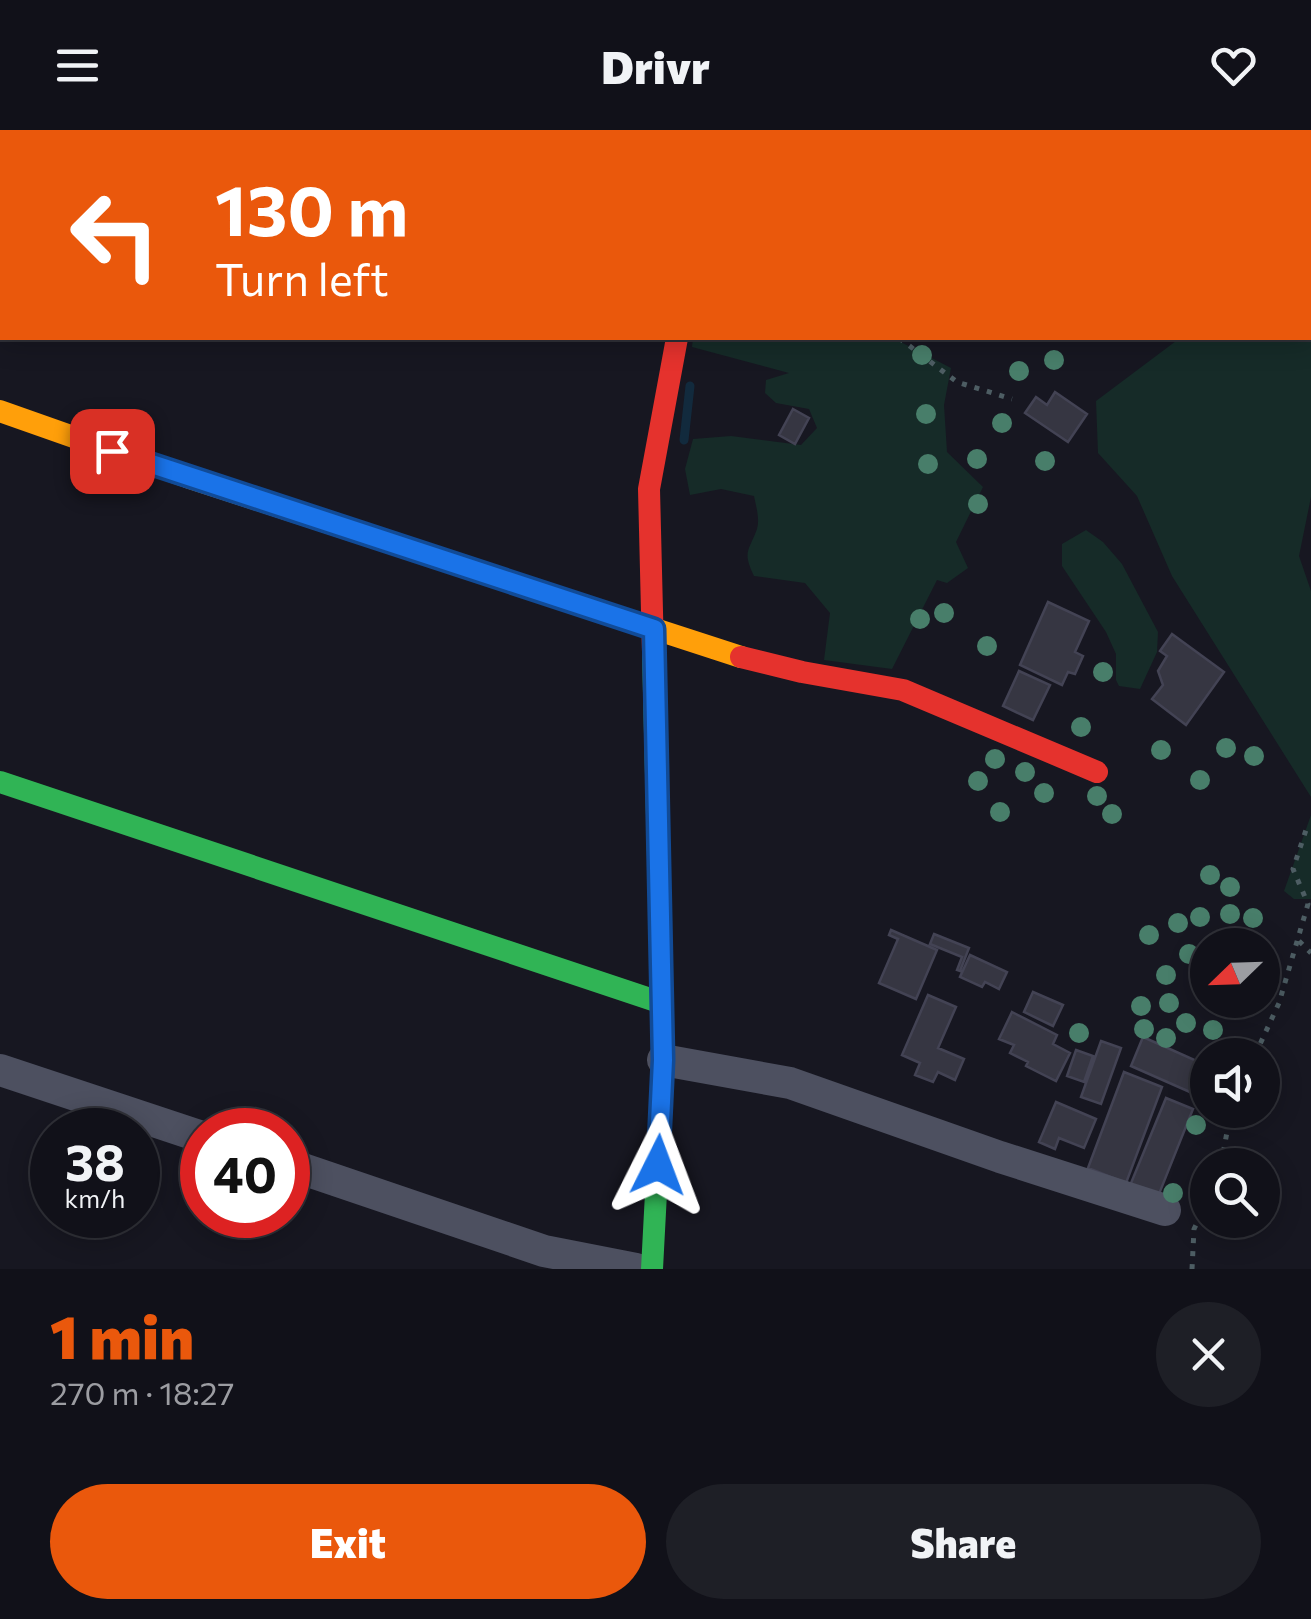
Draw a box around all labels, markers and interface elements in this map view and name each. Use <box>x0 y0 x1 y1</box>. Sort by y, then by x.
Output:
icon: menu <box>50 38 105 93</box>
text: Drivr <box>601 38 710 93</box>
icon: heart <box>1206 38 1261 93</box>
text: 130 m <box>215 165 408 250</box>
icon: left <box>50 170 180 300</box>
text: Turn left <box>215 250 389 305</box>
pin <box>70 409 155 494</box>
icon: arrive <box>85 424 140 479</box>
north arrow <box>1190 928 1280 1018</box>
map controls <box>1190 928 1280 1238</box>
button: sound <box>1190 1038 1280 1128</box>
speed limit sign: 40 <box>180 1108 310 1238</box>
position arrow <box>606 1113 710 1217</box>
text: 38 <box>65 1130 125 1191</box>
button: search <box>1190 1148 1280 1238</box>
text: km/h <box>65 1183 125 1213</box>
text: 1 min <box>50 1298 194 1371</box>
button: close <box>1156 1302 1261 1407</box>
text: 270 m · 18:27 <box>50 1372 234 1412</box>
button: Exit <box>50 1484 646 1599</box>
button: Share <box>666 1484 1261 1599</box>

